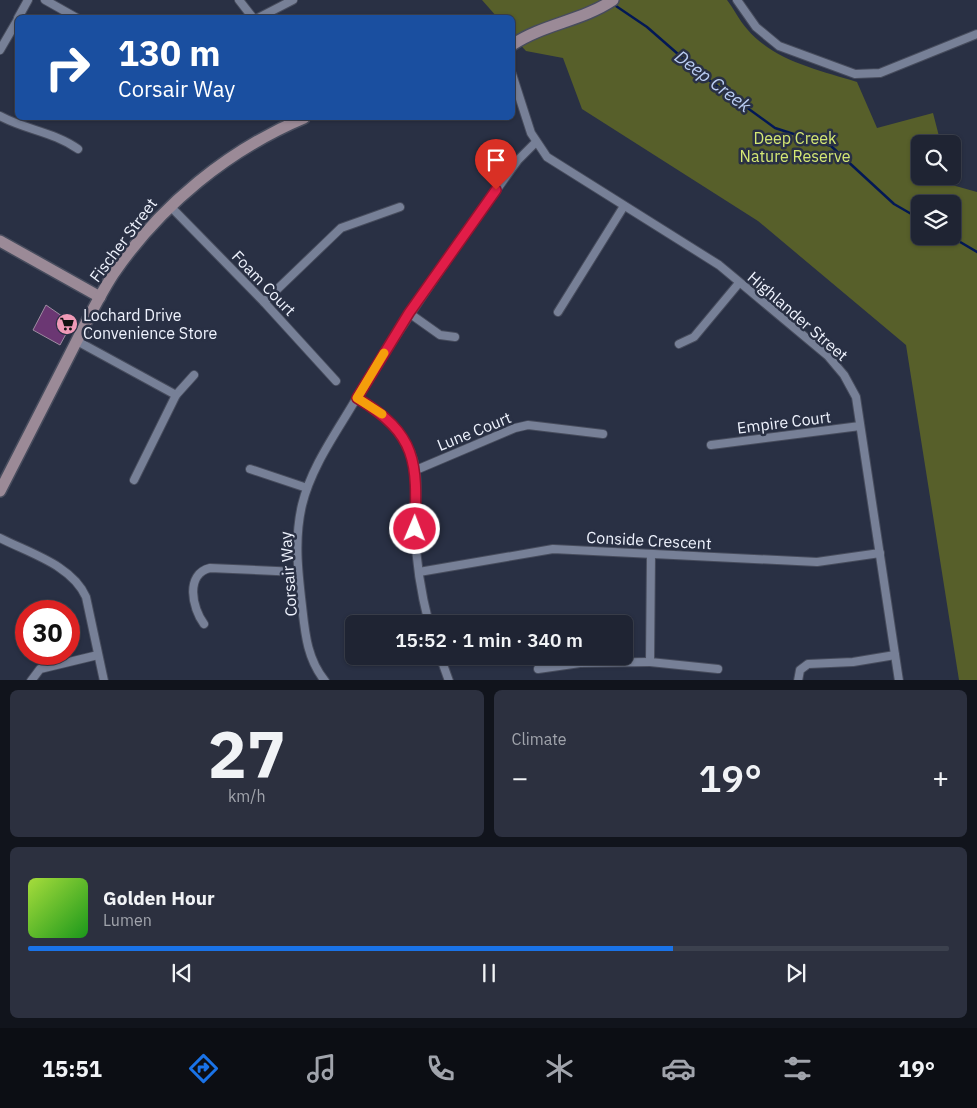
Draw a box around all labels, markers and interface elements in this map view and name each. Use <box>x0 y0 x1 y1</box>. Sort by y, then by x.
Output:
text: 130 m <box>118 30 221 76</box>
icon: right <box>35 35 100 100</box>
water label: Deep Creek <box>670 45 756 118</box>
text: Corsair Way <box>118 74 235 103</box>
park label: Deep Creek Nature Reserve <box>740 128 851 166</box>
map controls <box>911 135 961 245</box>
button: search <box>911 135 961 185</box>
pin <box>475 139 517 190</box>
icon: arrive <box>482 146 510 174</box>
street label: Fischer Street <box>85 194 161 286</box>
button: layers <box>911 195 961 245</box>
street label: Foam Court <box>228 246 300 320</box>
street label: Highlander Street <box>744 267 852 365</box>
place label: Lochard Drive Convenience Store <box>83 305 217 343</box>
supermarket icon: Lochard Drive Convenience Store <box>55 312 79 336</box>
street label: Empire Court <box>736 406 832 438</box>
street label: Lune Court <box>434 407 514 455</box>
position arrow <box>388 502 440 554</box>
street label: Conside Crescent <box>586 527 712 553</box>
street label: Corsair Way <box>275 531 301 617</box>
speed limit sign: 30 <box>15 600 80 665</box>
text: 15:52 · 1 min · 340 m <box>395 628 583 652</box>
text: 27 <box>208 711 286 796</box>
text: Climate <box>512 729 567 749</box>
text: 19° <box>699 753 762 802</box>
text: − <box>512 759 528 796</box>
text: + <box>932 759 949 796</box>
text: km/h <box>228 786 266 806</box>
text: Golden Hour <box>103 886 215 910</box>
text: Lumen <box>103 910 152 930</box>
icon: previous <box>168 959 196 987</box>
icon: pause <box>475 959 503 987</box>
icon: next <box>782 959 810 987</box>
icon: directions <box>186 1051 221 1086</box>
icon: music <box>304 1051 339 1086</box>
icon: phone <box>423 1051 458 1086</box>
icon: climate <box>542 1051 577 1086</box>
icon: car <box>661 1051 696 1086</box>
icon: filters <box>780 1051 815 1086</box>
text: 15:51 <box>42 1054 102 1083</box>
text: 19° <box>898 1054 935 1083</box>

